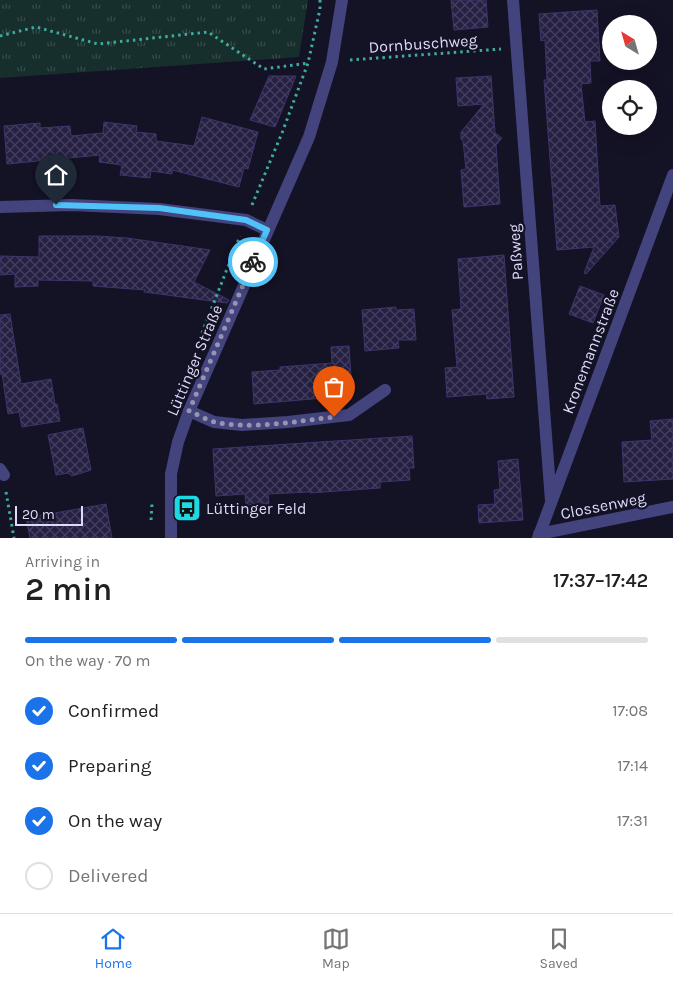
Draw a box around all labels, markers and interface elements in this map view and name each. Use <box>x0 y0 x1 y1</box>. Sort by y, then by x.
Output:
north arrow <box>602 15 658 70</box>
map controls <box>602 15 657 135</box>
street label: Dornbuschweg <box>368 30 478 57</box>
button: locate <box>602 80 657 135</box>
pin <box>35 154 77 205</box>
icon: home <box>42 161 70 189</box>
street label: Paßweg <box>504 223 527 281</box>
courier <box>228 237 278 287</box>
icon: bike <box>239 248 267 276</box>
street label: Kronemannstraße <box>558 286 623 416</box>
street label: Lüttinger Straße <box>163 302 226 419</box>
pin <box>313 366 355 417</box>
icon: bag <box>320 373 348 401</box>
street label: Clossenweg <box>559 488 647 523</box>
bus stop icon: Lüttinger Feld <box>172 493 202 523</box>
place label: Lüttinger Feld <box>206 499 307 518</box>
scale bar <box>15 503 82 526</box>
text: 20 m <box>22 506 55 523</box>
text: Arriving in <box>25 552 100 571</box>
text: 17:37–17:42 <box>553 570 648 592</box>
text: 2 min <box>25 571 112 608</box>
text: On the way · 70 m <box>25 651 151 670</box>
icon: check <box>25 697 53 725</box>
text: Confirmed <box>68 700 159 722</box>
text: 17:08 <box>612 701 648 720</box>
icon: check <box>25 752 53 780</box>
text: Preparing <box>68 755 151 777</box>
text: 17:14 <box>617 756 648 775</box>
icon: check <box>25 807 53 835</box>
text: On the way <box>68 810 162 832</box>
text: 17:31 <box>617 811 648 830</box>
text: Delivered <box>68 865 148 887</box>
tab: Home <box>95 925 132 972</box>
tab: Map <box>322 925 350 972</box>
tab: Saved <box>539 925 578 972</box>

